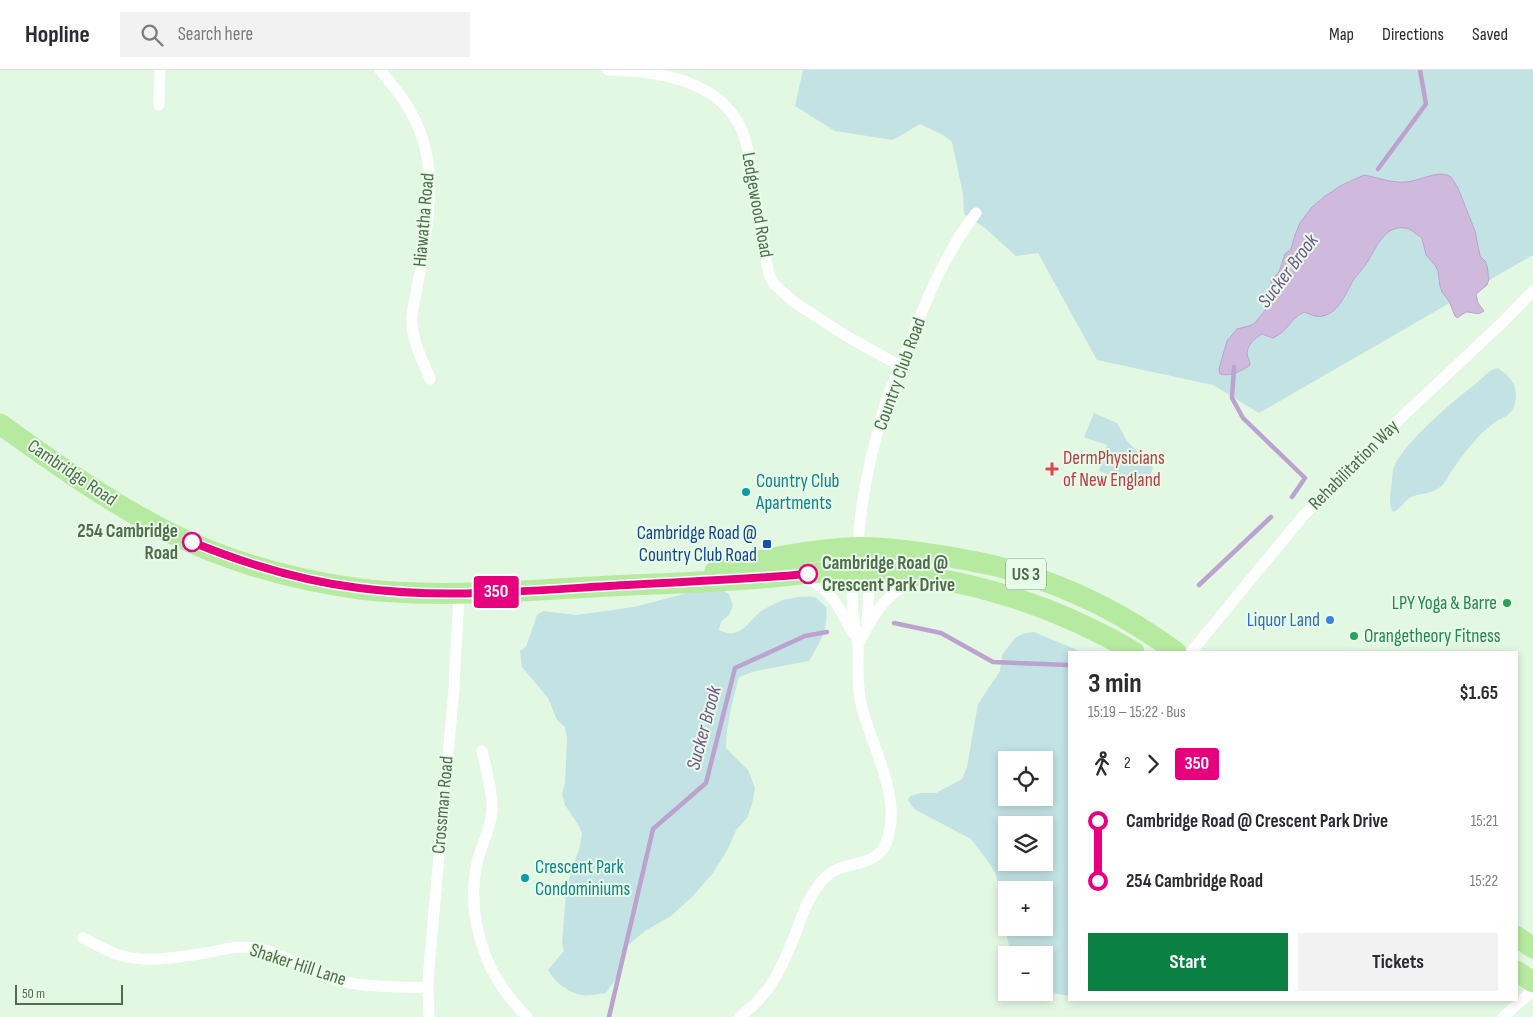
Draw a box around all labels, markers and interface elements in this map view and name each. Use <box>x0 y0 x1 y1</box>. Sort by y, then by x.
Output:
search box <box>120 12 470 57</box>
text: Hopline <box>25 20 90 49</box>
icon: search <box>138 21 166 49</box>
text: Search here <box>178 23 253 46</box>
text: Map <box>1329 24 1354 45</box>
text: Directions <box>1382 24 1444 45</box>
text: Saved <box>1472 24 1508 45</box>
street label: Ledgewood Road <box>736 151 778 259</box>
street label: Hiawatha Road <box>408 172 440 268</box>
water label: Sucker Brook <box>1253 229 1324 313</box>
street label: Country Club Road <box>869 315 931 433</box>
street label: Rehabilitation Way <box>1304 415 1404 515</box>
street label: Cambridge Road <box>23 435 121 511</box>
place label: DermPhysicians of New England <box>1063 447 1165 492</box>
marker: DermPhysicians of New England <box>1045 462 1059 476</box>
place label: Country Club Apartments <box>755 470 839 515</box>
marker: Country Club Apartments <box>740 486 752 498</box>
place label: 254 Cambridge Road <box>77 520 178 565</box>
place label: Cambridge Road @ Country Club Road <box>637 522 757 567</box>
marker: 254 Cambridge Road <box>182 532 202 552</box>
marker: Cambridge Road @ Country Club Road <box>761 538 773 550</box>
place label: Cambridge Road @ Crescent Park Drive <box>822 552 955 597</box>
road number: US 3 <box>1006 558 1046 590</box>
marker: Cambridge Road @ Crescent Park Drive <box>798 564 818 584</box>
line badge: 350 <box>467 576 525 608</box>
text: 350 <box>484 581 508 602</box>
place label: LPY Yoga & Barre <box>1392 592 1497 615</box>
marker: LPY Yoga & Barre <box>1501 597 1513 609</box>
place label: Liquor Land <box>1247 609 1320 632</box>
marker: Liquor Land <box>1324 614 1336 626</box>
place label: Orangetheory Fitness <box>1364 625 1501 648</box>
marker: Orangetheory Fitness <box>1348 630 1360 642</box>
text: 3 min <box>1088 667 1142 700</box>
text: $1.65 <box>1459 682 1498 705</box>
water label: Sucker Brook <box>681 683 727 773</box>
text: 15:19 – 15:22 · Bus <box>1088 703 1186 722</box>
icon: walk <box>1088 750 1116 778</box>
icon: forward <box>1139 750 1167 778</box>
map controls <box>998 751 1053 1001</box>
button: locate <box>998 751 1053 806</box>
text: 350 <box>1185 753 1209 774</box>
text: 2 <box>1124 754 1131 773</box>
street label: Crossman Road <box>427 755 459 855</box>
text: Cambridge Road @ Crescent Park Drive <box>1126 810 1388 833</box>
text: 15:21 <box>1471 812 1498 831</box>
button: layers <box>998 816 1053 871</box>
place label: Crescent Park Condominiums <box>535 856 630 901</box>
text: 254 Cambridge Road <box>1126 870 1263 893</box>
marker: Crescent Park Condominiums <box>519 872 531 884</box>
text: 15:22 <box>1470 872 1498 891</box>
button: + <box>998 881 1053 936</box>
button: Start <box>1088 933 1288 991</box>
button: Tickets <box>1298 933 1498 991</box>
street label: Shaker Hill Lane <box>247 939 349 991</box>
button: − <box>998 946 1053 1001</box>
scale bar <box>15 982 122 1005</box>
text: 50 m <box>22 985 45 1002</box>

